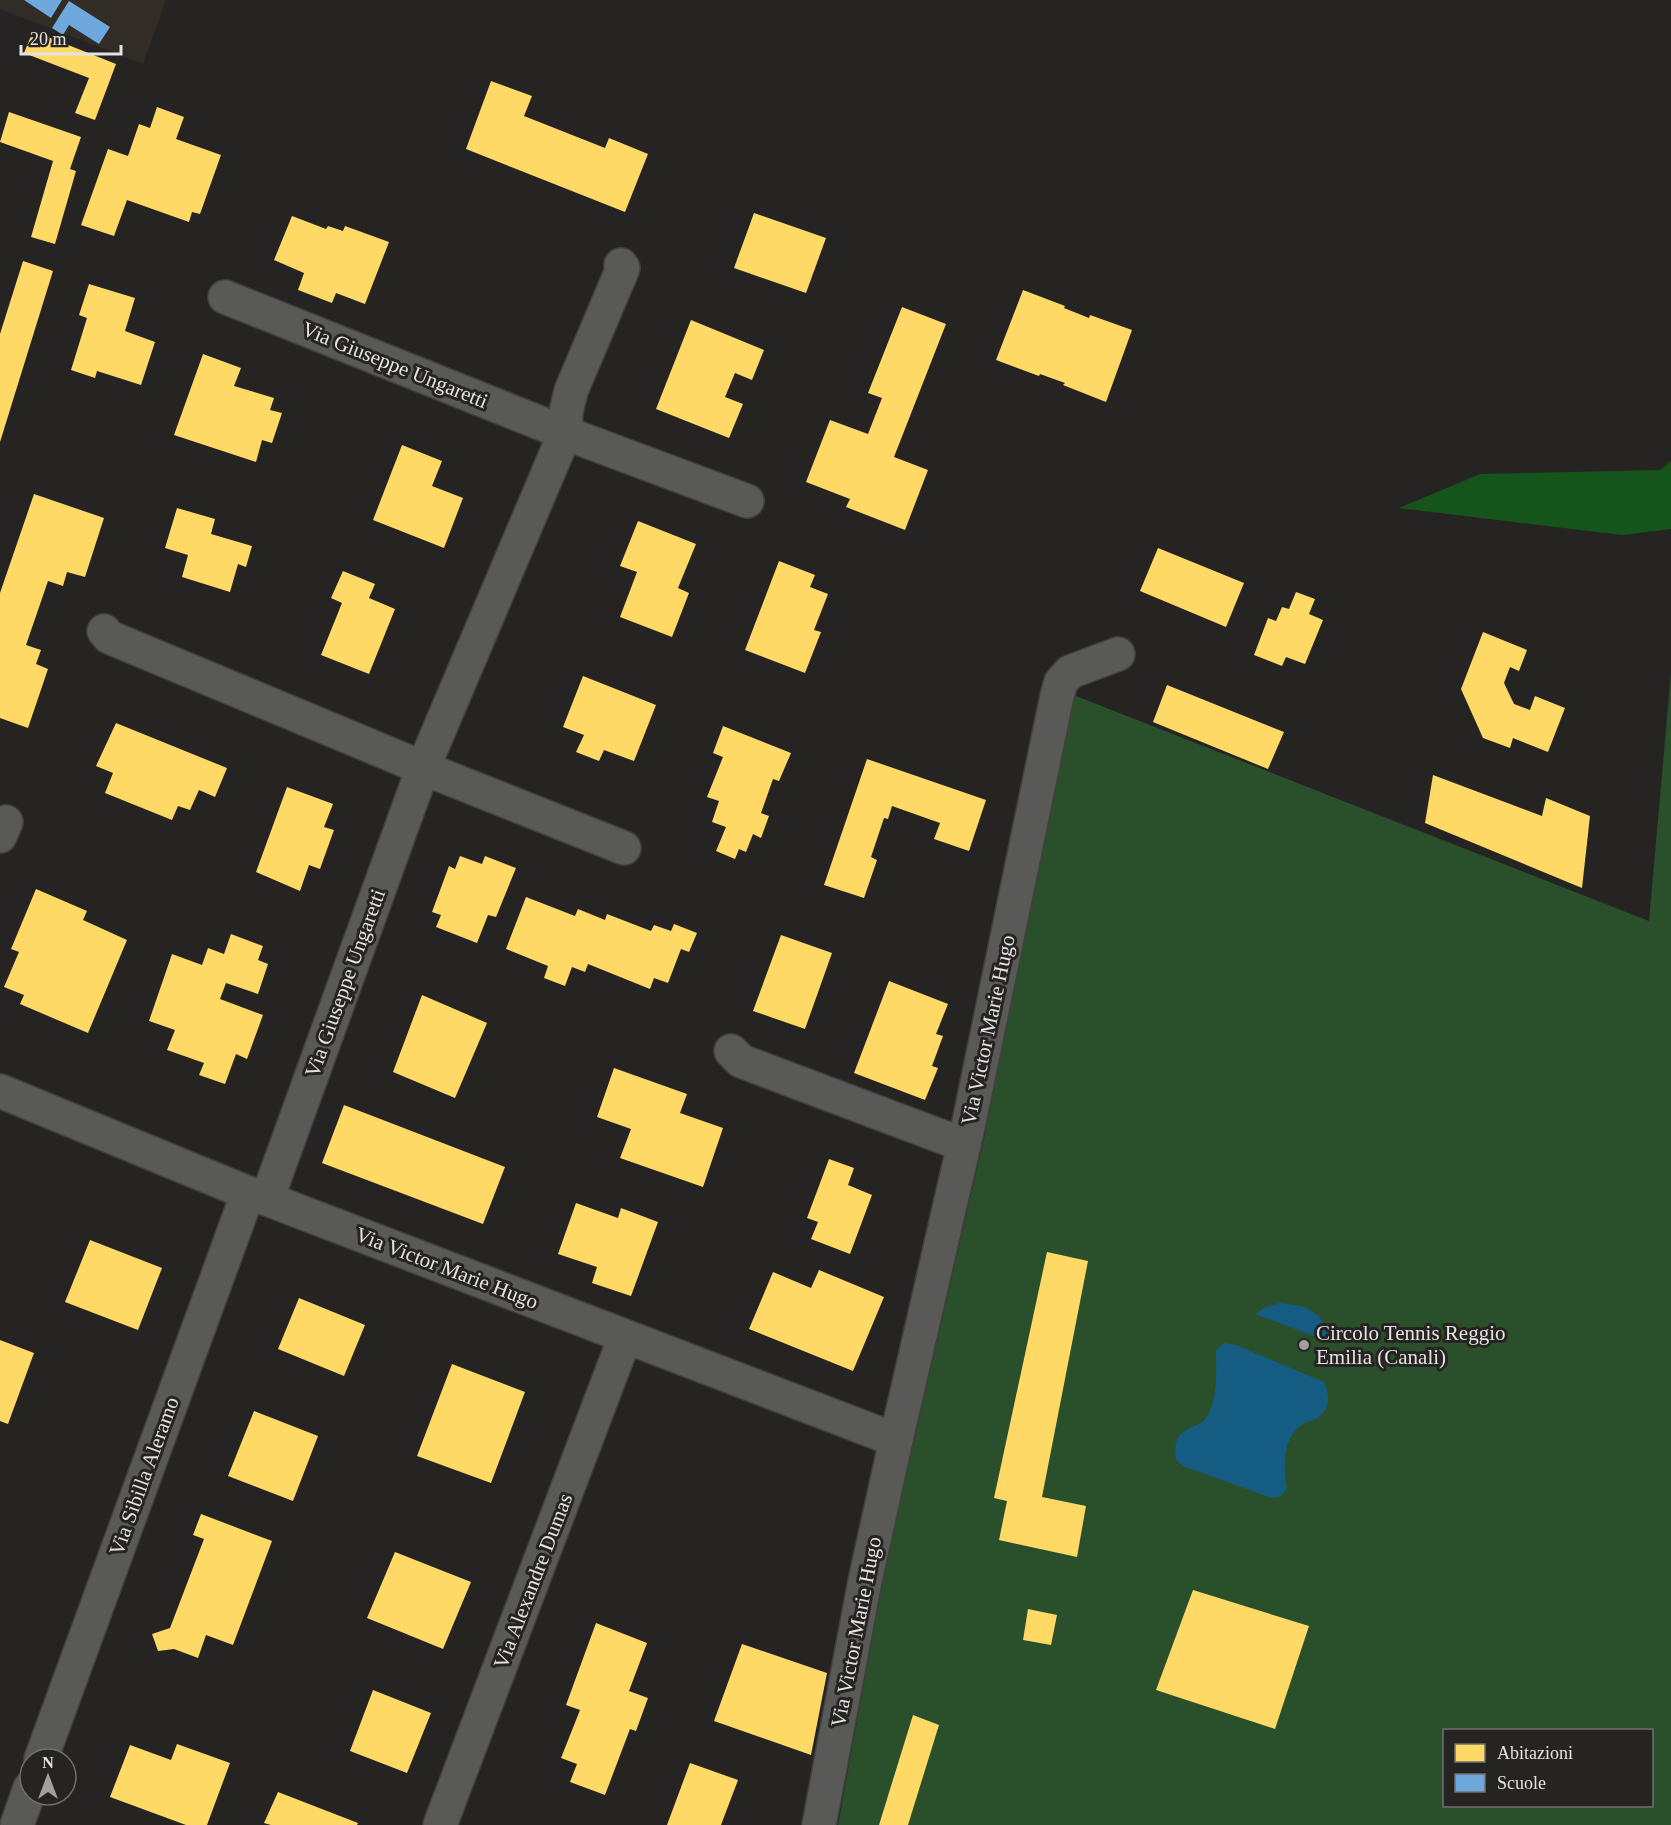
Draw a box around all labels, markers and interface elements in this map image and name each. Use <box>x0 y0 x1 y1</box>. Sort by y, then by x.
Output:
scale bar <box>21 18 122 56</box>
text: 20 m <box>30 29 67 49</box>
street label: Via Giuseppe Ungaretti <box>299 317 492 413</box>
street label: Via Giuseppe Ungaretti <box>300 886 390 1080</box>
street label: Via Victor Marie Hugo <box>956 933 1020 1127</box>
street label: Via Victor Marie Hugo <box>352 1222 542 1314</box>
place label: Circolo Tennis Reggio Emilia (Canali) <box>1316 1321 1505 1369</box>
marker: Circolo Tennis Reggio Emilia (Canali) <box>1297 1338 1311 1352</box>
street label: Via Sibilla Aleramo <box>104 1394 184 1558</box>
street label: Via Alexandre Dumas <box>489 1490 577 1672</box>
street label: Via Victor Marie Hugo <box>826 1535 886 1729</box>
legend <box>1443 1729 1653 1807</box>
text: Abitazioni <box>1497 1743 1573 1763</box>
north arrow <box>18 1747 78 1807</box>
text: N <box>42 1754 54 1771</box>
text: Scuole <box>1497 1773 1546 1793</box>

